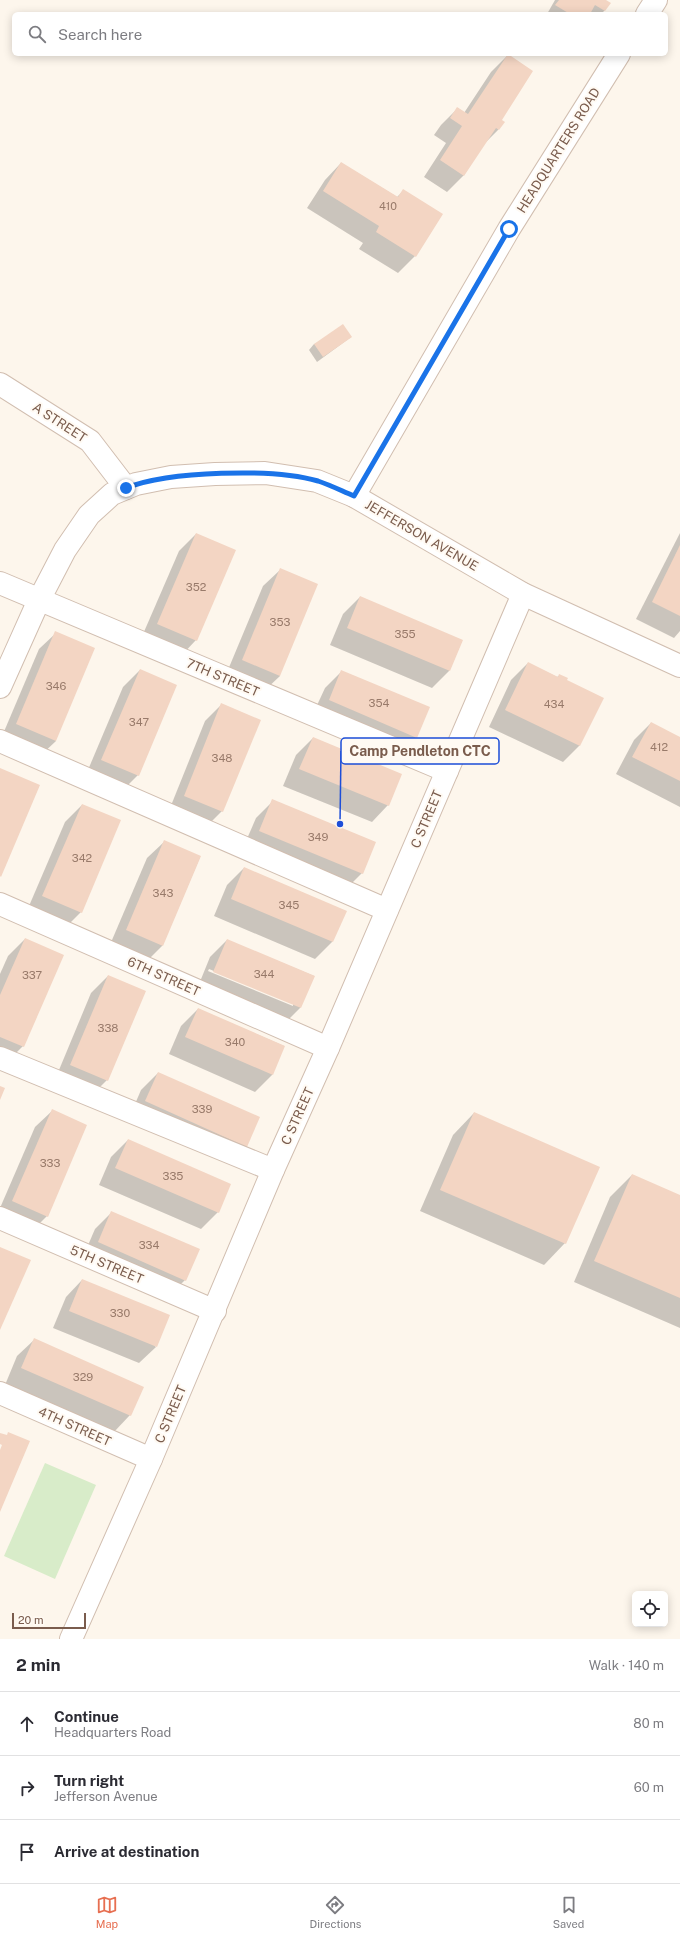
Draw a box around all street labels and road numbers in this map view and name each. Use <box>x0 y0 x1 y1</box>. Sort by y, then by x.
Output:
street label: HEADQUARTERS ROAD <box>514 85 603 216</box>
street label: A STREET <box>30 399 90 446</box>
street label: JEFFERSON AVENUE <box>363 497 481 574</box>
street label: 7TH STREET <box>184 655 262 700</box>
street label: C STREET <box>408 788 445 850</box>
street label: 6TH STREET <box>125 954 203 999</box>
street label: C STREET <box>278 1085 317 1147</box>
street label: 5TH STREET <box>68 1242 146 1287</box>
street label: C STREET <box>152 1383 189 1445</box>
street label: 4TH STREET <box>36 1404 114 1449</box>

